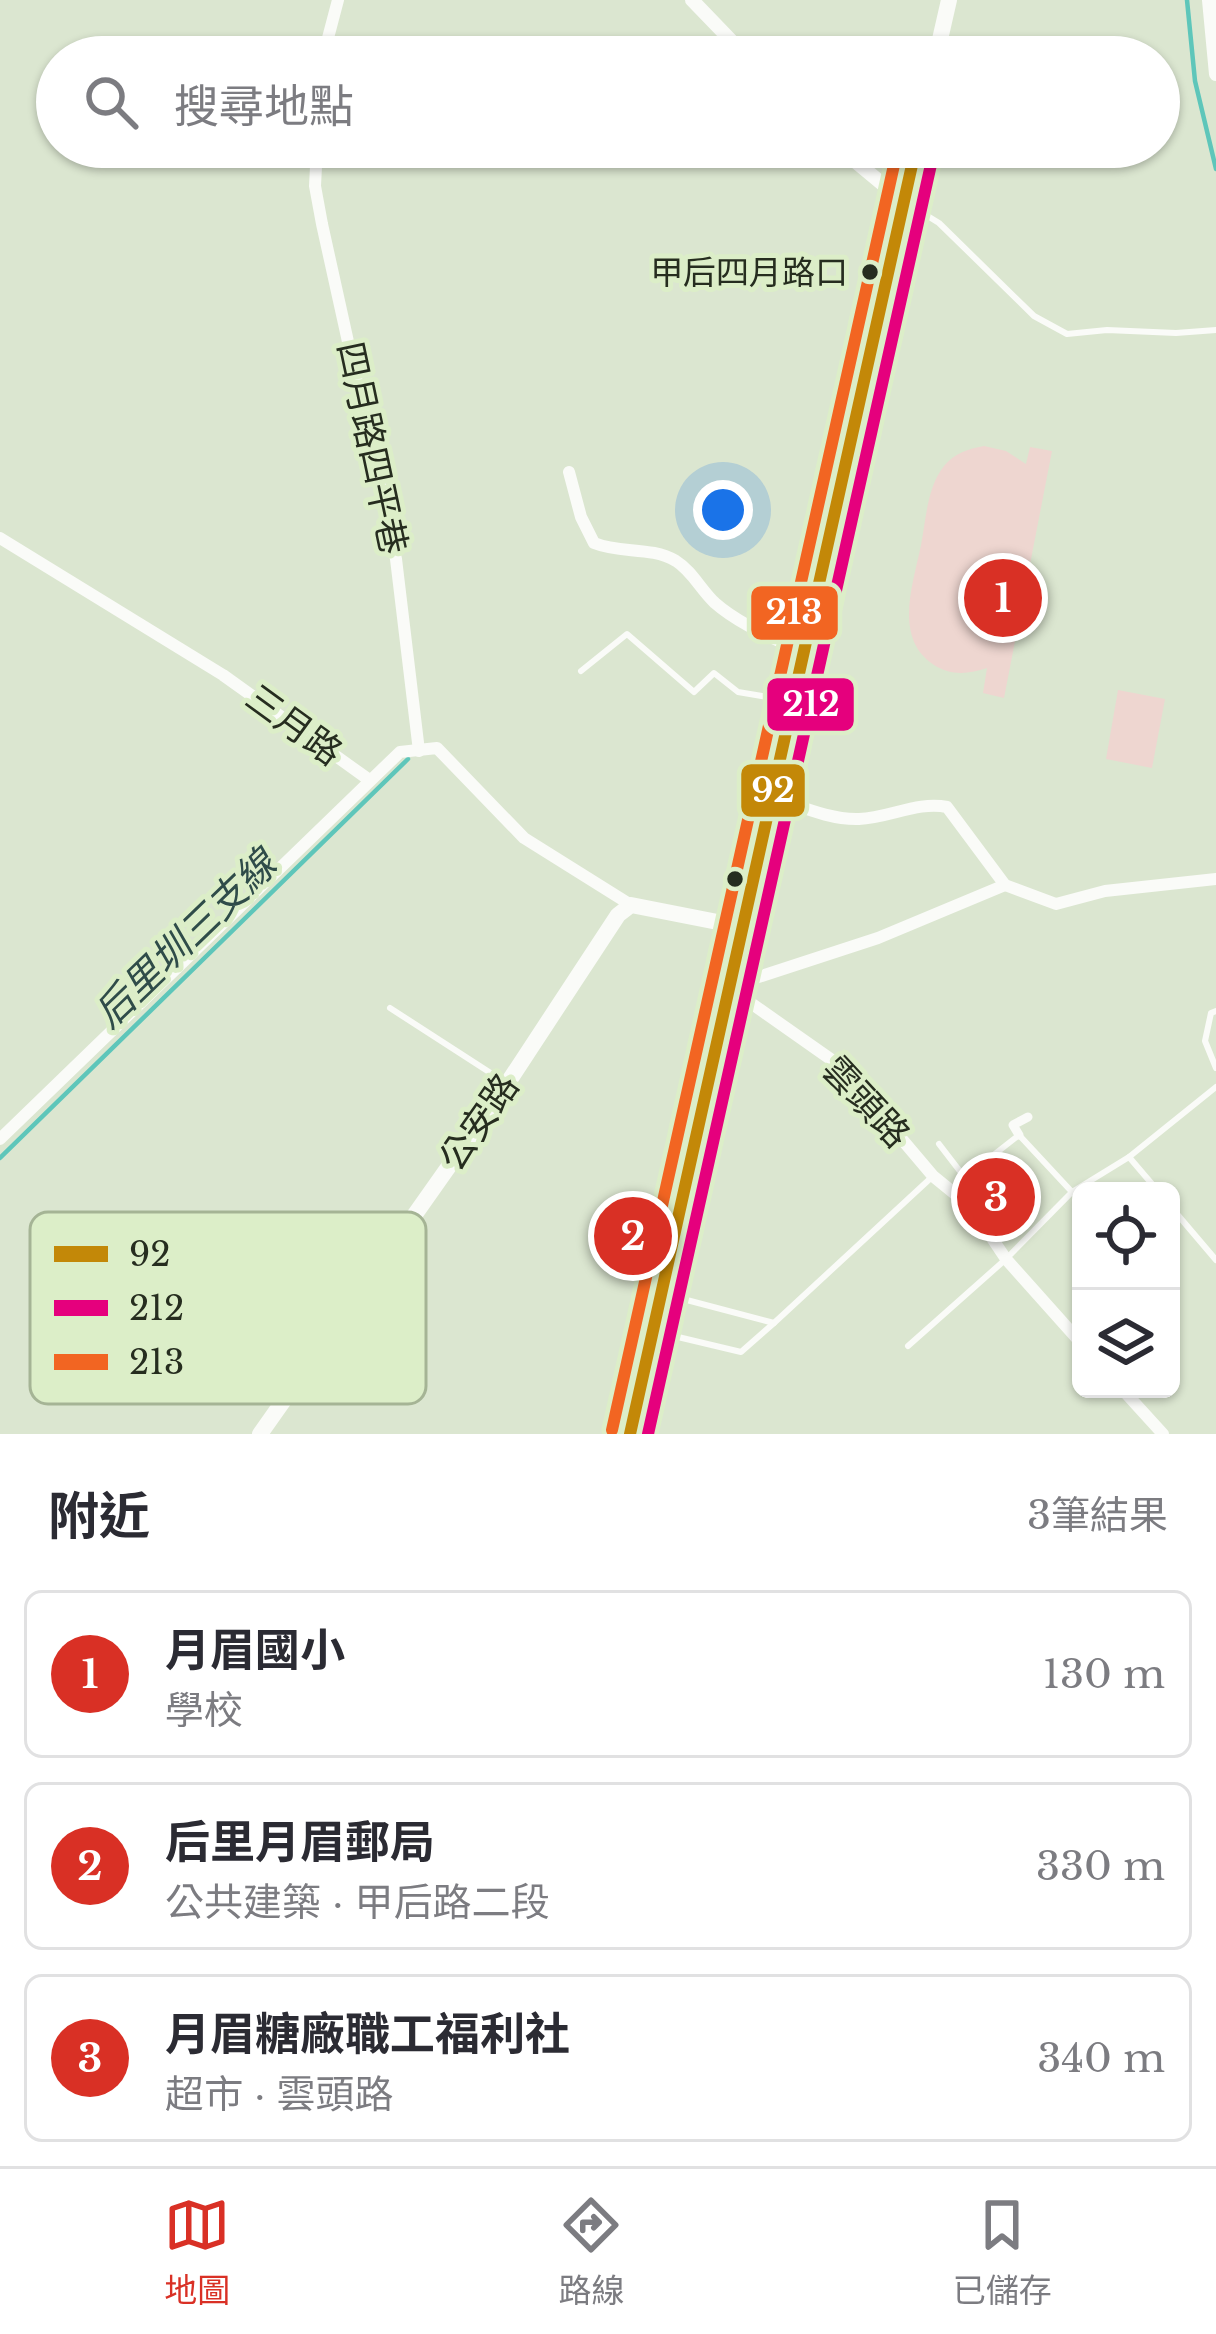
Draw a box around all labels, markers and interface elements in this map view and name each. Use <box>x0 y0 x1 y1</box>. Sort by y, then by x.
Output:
search box <box>36 36 1180 168</box>
icon: search <box>78 69 144 135</box>
text: 搜尋地點 <box>174 78 354 134</box>
place label: 甲后四月路口 <box>650 252 848 293</box>
marker: 甲后四月路口 <box>859 261 881 283</box>
street label: 四月路四平巷 <box>328 338 416 558</box>
your location <box>693 480 753 540</box>
pin: 1 <box>964 553 1042 643</box>
line badge: 213 <box>749 584 840 642</box>
text: 213 <box>766 592 822 633</box>
street label: 三月路 <box>237 675 351 775</box>
line badge: 212 <box>765 676 856 733</box>
text: 212 <box>782 684 840 725</box>
line badge: 92 <box>739 762 807 819</box>
text: 92 <box>751 770 795 811</box>
water label: 后里圳三支線 <box>84 837 289 1038</box>
unlabelled marker <box>724 868 746 890</box>
street label: 雲頭路 <box>813 1047 919 1157</box>
street label: 公安路 <box>430 1065 528 1179</box>
pin: 3 <box>957 1152 1035 1242</box>
map controls <box>1072 1182 1180 1398</box>
button: locate <box>1072 1182 1180 1290</box>
pin: 2 <box>594 1191 672 1281</box>
legend <box>30 1212 426 1404</box>
text: 92 <box>129 1234 171 1275</box>
text: 212 <box>129 1288 184 1329</box>
button: layers <box>1072 1290 1180 1398</box>
text: 213 <box>129 1342 184 1383</box>
text: 附近 <box>48 1485 150 1548</box>
text: 3筆結果 <box>1027 1491 1168 1540</box>
text: 月眉國小 <box>165 1622 345 1678</box>
text: 1 <box>81 1650 99 1699</box>
text: 130 m <box>1043 1650 1165 1699</box>
text: 學校 <box>165 1686 243 1735</box>
text: 后里月眉郵局 <box>165 1814 435 1870</box>
text: 2 <box>77 1842 103 1891</box>
text: 330 m <box>1036 1842 1165 1891</box>
text: 公共建築 · 甲后路二段 <box>165 1878 550 1927</box>
text: 月眉糖廠職工福利社 <box>165 2006 570 2062</box>
text: 3 <box>78 2034 102 2083</box>
text: 340 m <box>1037 2034 1165 2083</box>
text: 超市 · 雲頭路 <box>165 2070 394 2119</box>
tab: 地圖 <box>164 2192 230 2312</box>
tab: 路線 <box>558 2192 624 2312</box>
tab: 已儲存 <box>953 2192 1052 2312</box>

